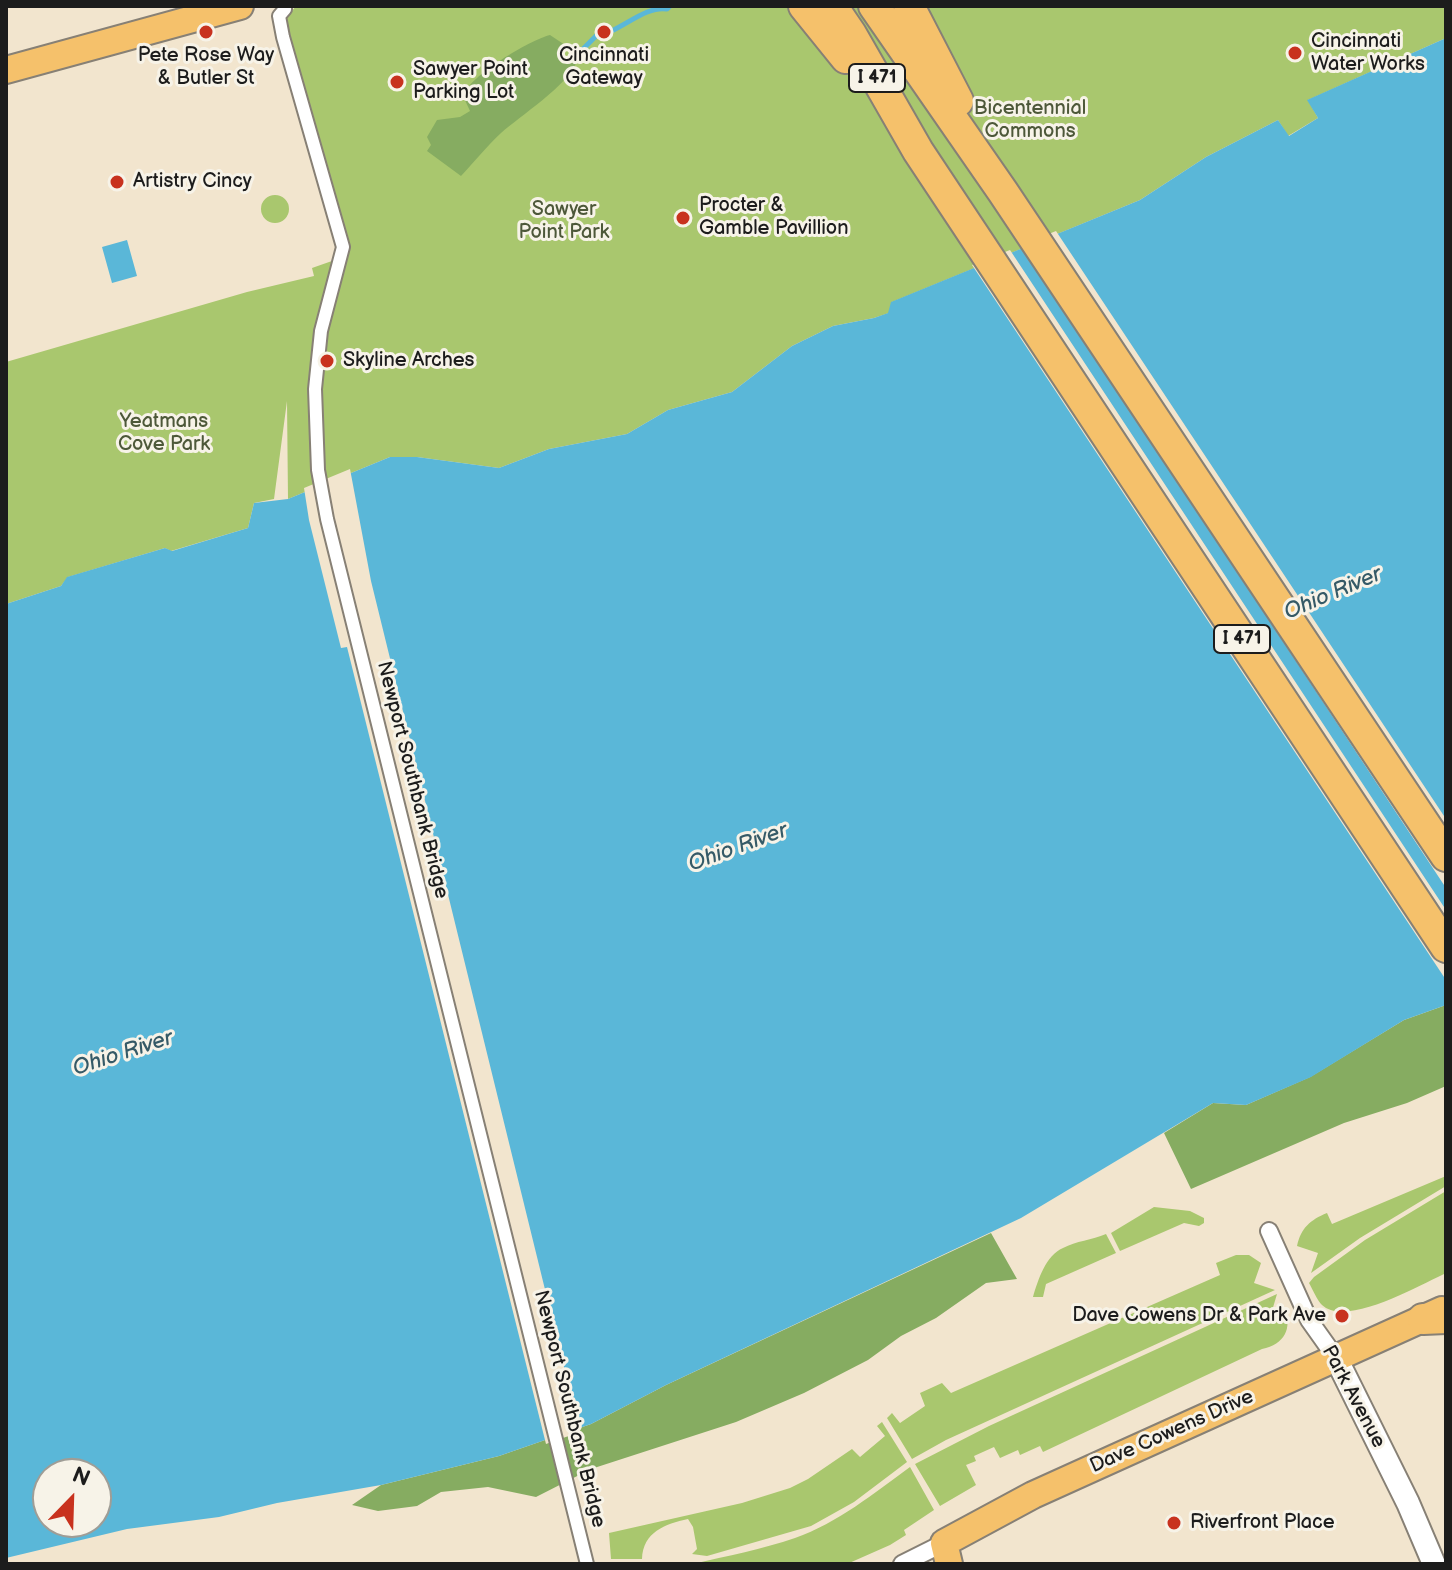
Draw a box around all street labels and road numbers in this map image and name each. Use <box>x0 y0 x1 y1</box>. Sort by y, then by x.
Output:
road number: I 471 <box>849 64 905 92</box>
road number: I 471 <box>1214 625 1270 653</box>
street label: Newport Southbank Bridge <box>371 659 453 901</box>
street label: Newport Southbank Bridge <box>528 1288 610 1530</box>
street label: Park Avenue <box>1316 1342 1390 1452</box>
street label: Dave Cowens Drive <box>1087 1385 1257 1479</box>

